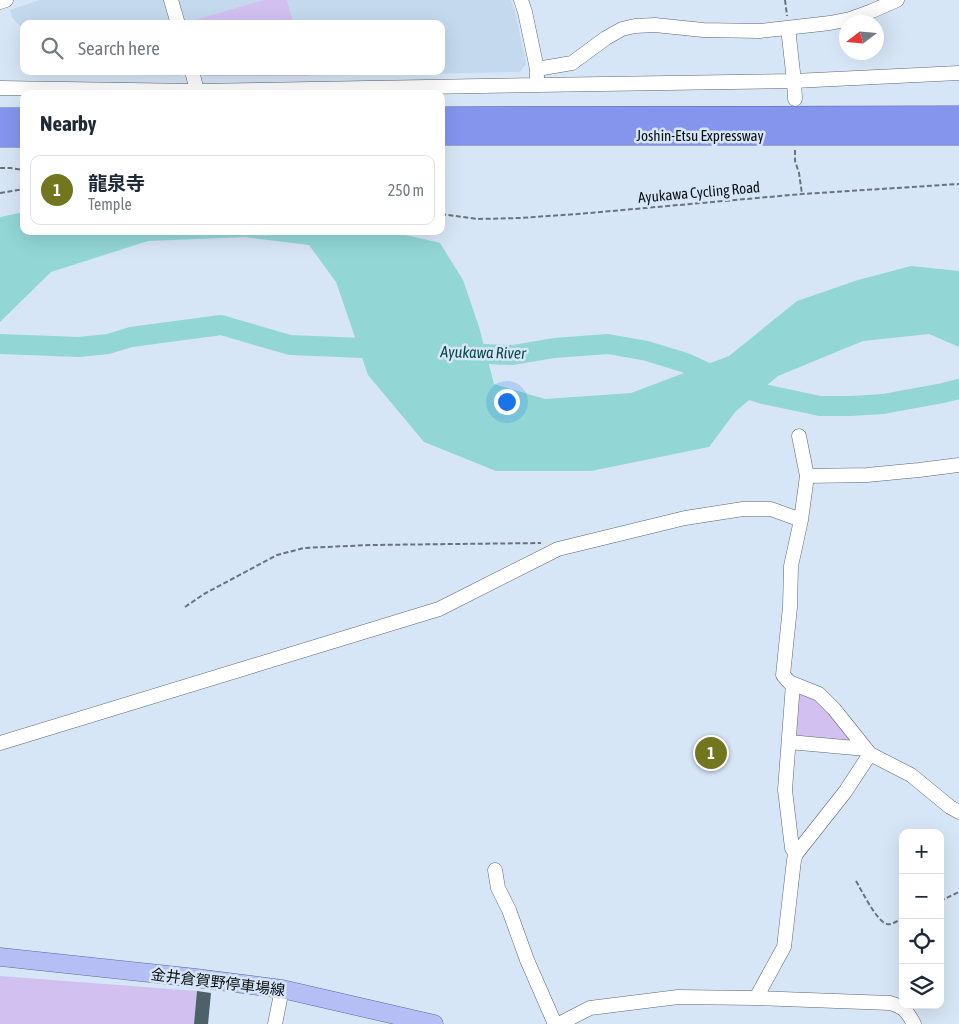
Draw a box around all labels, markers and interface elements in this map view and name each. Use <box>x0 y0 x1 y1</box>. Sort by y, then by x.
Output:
north arrow <box>839 15 884 60</box>
search box <box>20 20 445 75</box>
icon: search <box>38 34 66 62</box>
text: Search here <box>78 37 160 59</box>
text: Nearby <box>40 111 96 135</box>
street label: Joshin-Etsu Expressway <box>636 127 764 144</box>
text: 龍泉寺 <box>88 172 145 194</box>
street label: Ayukawa Cycling Road <box>637 178 761 206</box>
text: 1 <box>53 181 61 199</box>
text: 250 m <box>388 181 424 199</box>
text: Temple <box>88 195 132 213</box>
water label: Ayukawa River <box>439 342 527 363</box>
your location <box>494 389 520 415</box>
pin: 1 <box>695 734 727 772</box>
map controls <box>899 829 944 1009</box>
button: + <box>899 829 944 874</box>
button: − <box>899 874 944 919</box>
button: locate <box>899 919 944 964</box>
button: layers <box>899 964 944 1009</box>
street label: 金井倉賀野停車場線 <box>150 965 286 999</box>

